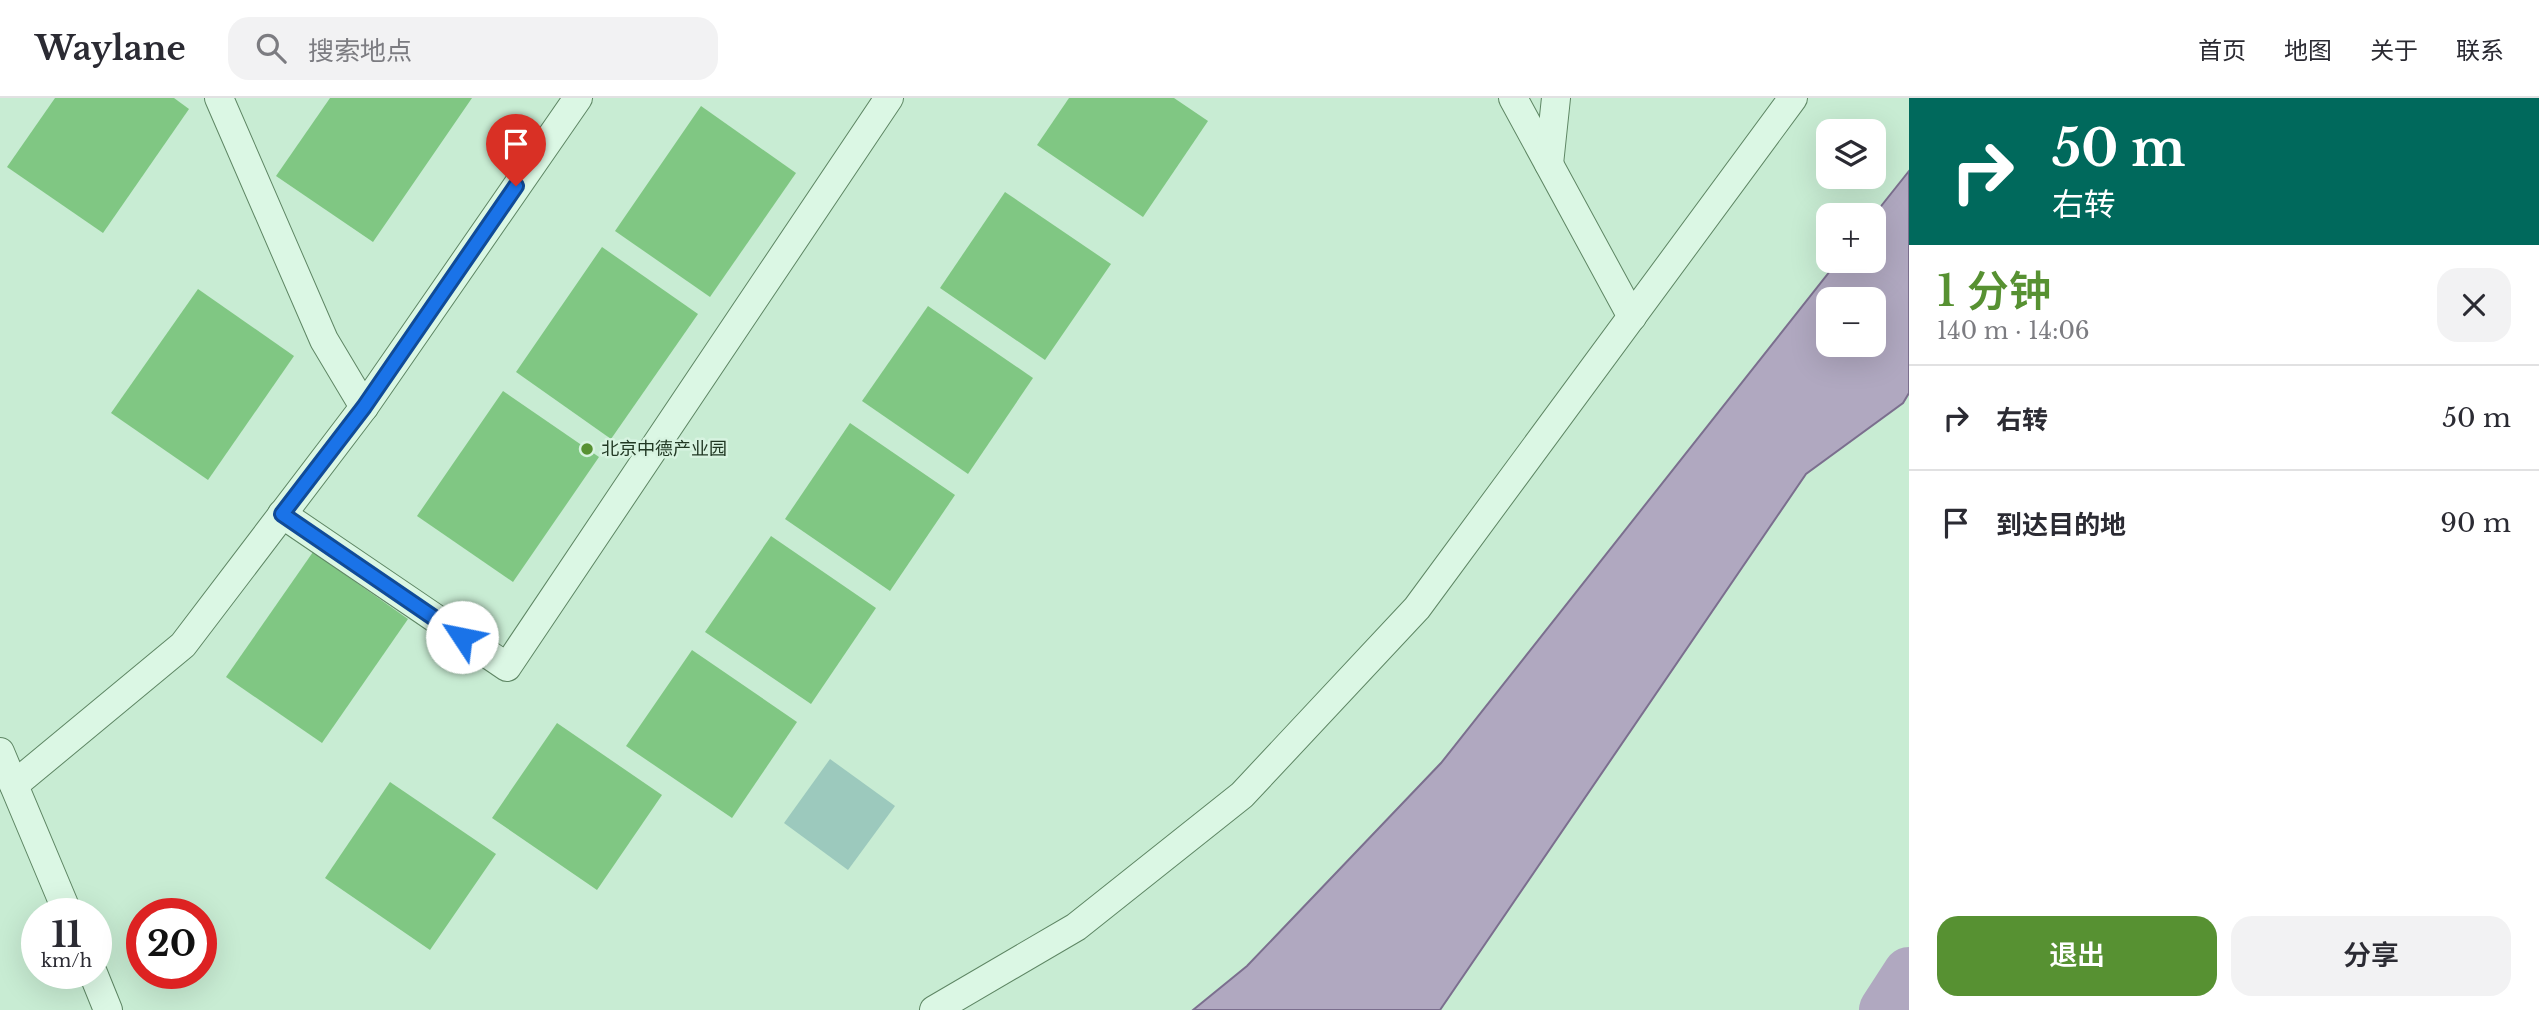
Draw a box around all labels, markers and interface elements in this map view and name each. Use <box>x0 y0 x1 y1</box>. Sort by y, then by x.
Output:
search box <box>228 17 718 80</box>
text: Waylane <box>35 28 186 69</box>
icon: search <box>252 29 290 67</box>
text: 搜索地点 <box>308 35 412 67</box>
text: 首页 <box>2198 36 2246 65</box>
text: 地图 <box>2284 36 2332 65</box>
text: 关于 <box>2370 36 2418 65</box>
text: 联系 <box>2456 36 2504 65</box>
pin <box>486 114 546 186</box>
text: 50 m <box>2052 118 2185 179</box>
map controls <box>1816 119 1886 357</box>
button: layers <box>1816 119 1886 189</box>
icon: arrive <box>497 125 535 163</box>
icon: right <box>1937 126 2028 217</box>
text: 右转 <box>2052 185 2116 225</box>
button: + <box>1816 203 1886 273</box>
text: 1 分钟 <box>1937 265 2051 317</box>
button: close <box>2437 268 2511 342</box>
button: − <box>1816 287 1886 357</box>
text: 140 m · 14:06 <box>1937 317 2090 345</box>
icon: right <box>1937 399 1975 437</box>
text: 50 m <box>2442 402 2511 434</box>
text: 右转 <box>1996 404 2048 436</box>
place label: 北京中德产业园 <box>601 438 727 460</box>
marker: 北京中德产业园 <box>579 441 595 457</box>
icon: arrive <box>1937 504 1975 542</box>
text: 90 m <box>2440 507 2511 539</box>
text: 到达目的地 <box>1996 509 2126 541</box>
position arrow <box>425 600 499 674</box>
speed limit sign: 20 <box>126 898 217 989</box>
text: 11 <box>51 913 82 956</box>
button: 退出 <box>1937 916 2217 996</box>
button: 分享 <box>2231 916 2511 996</box>
text: km/h <box>41 950 92 972</box>

